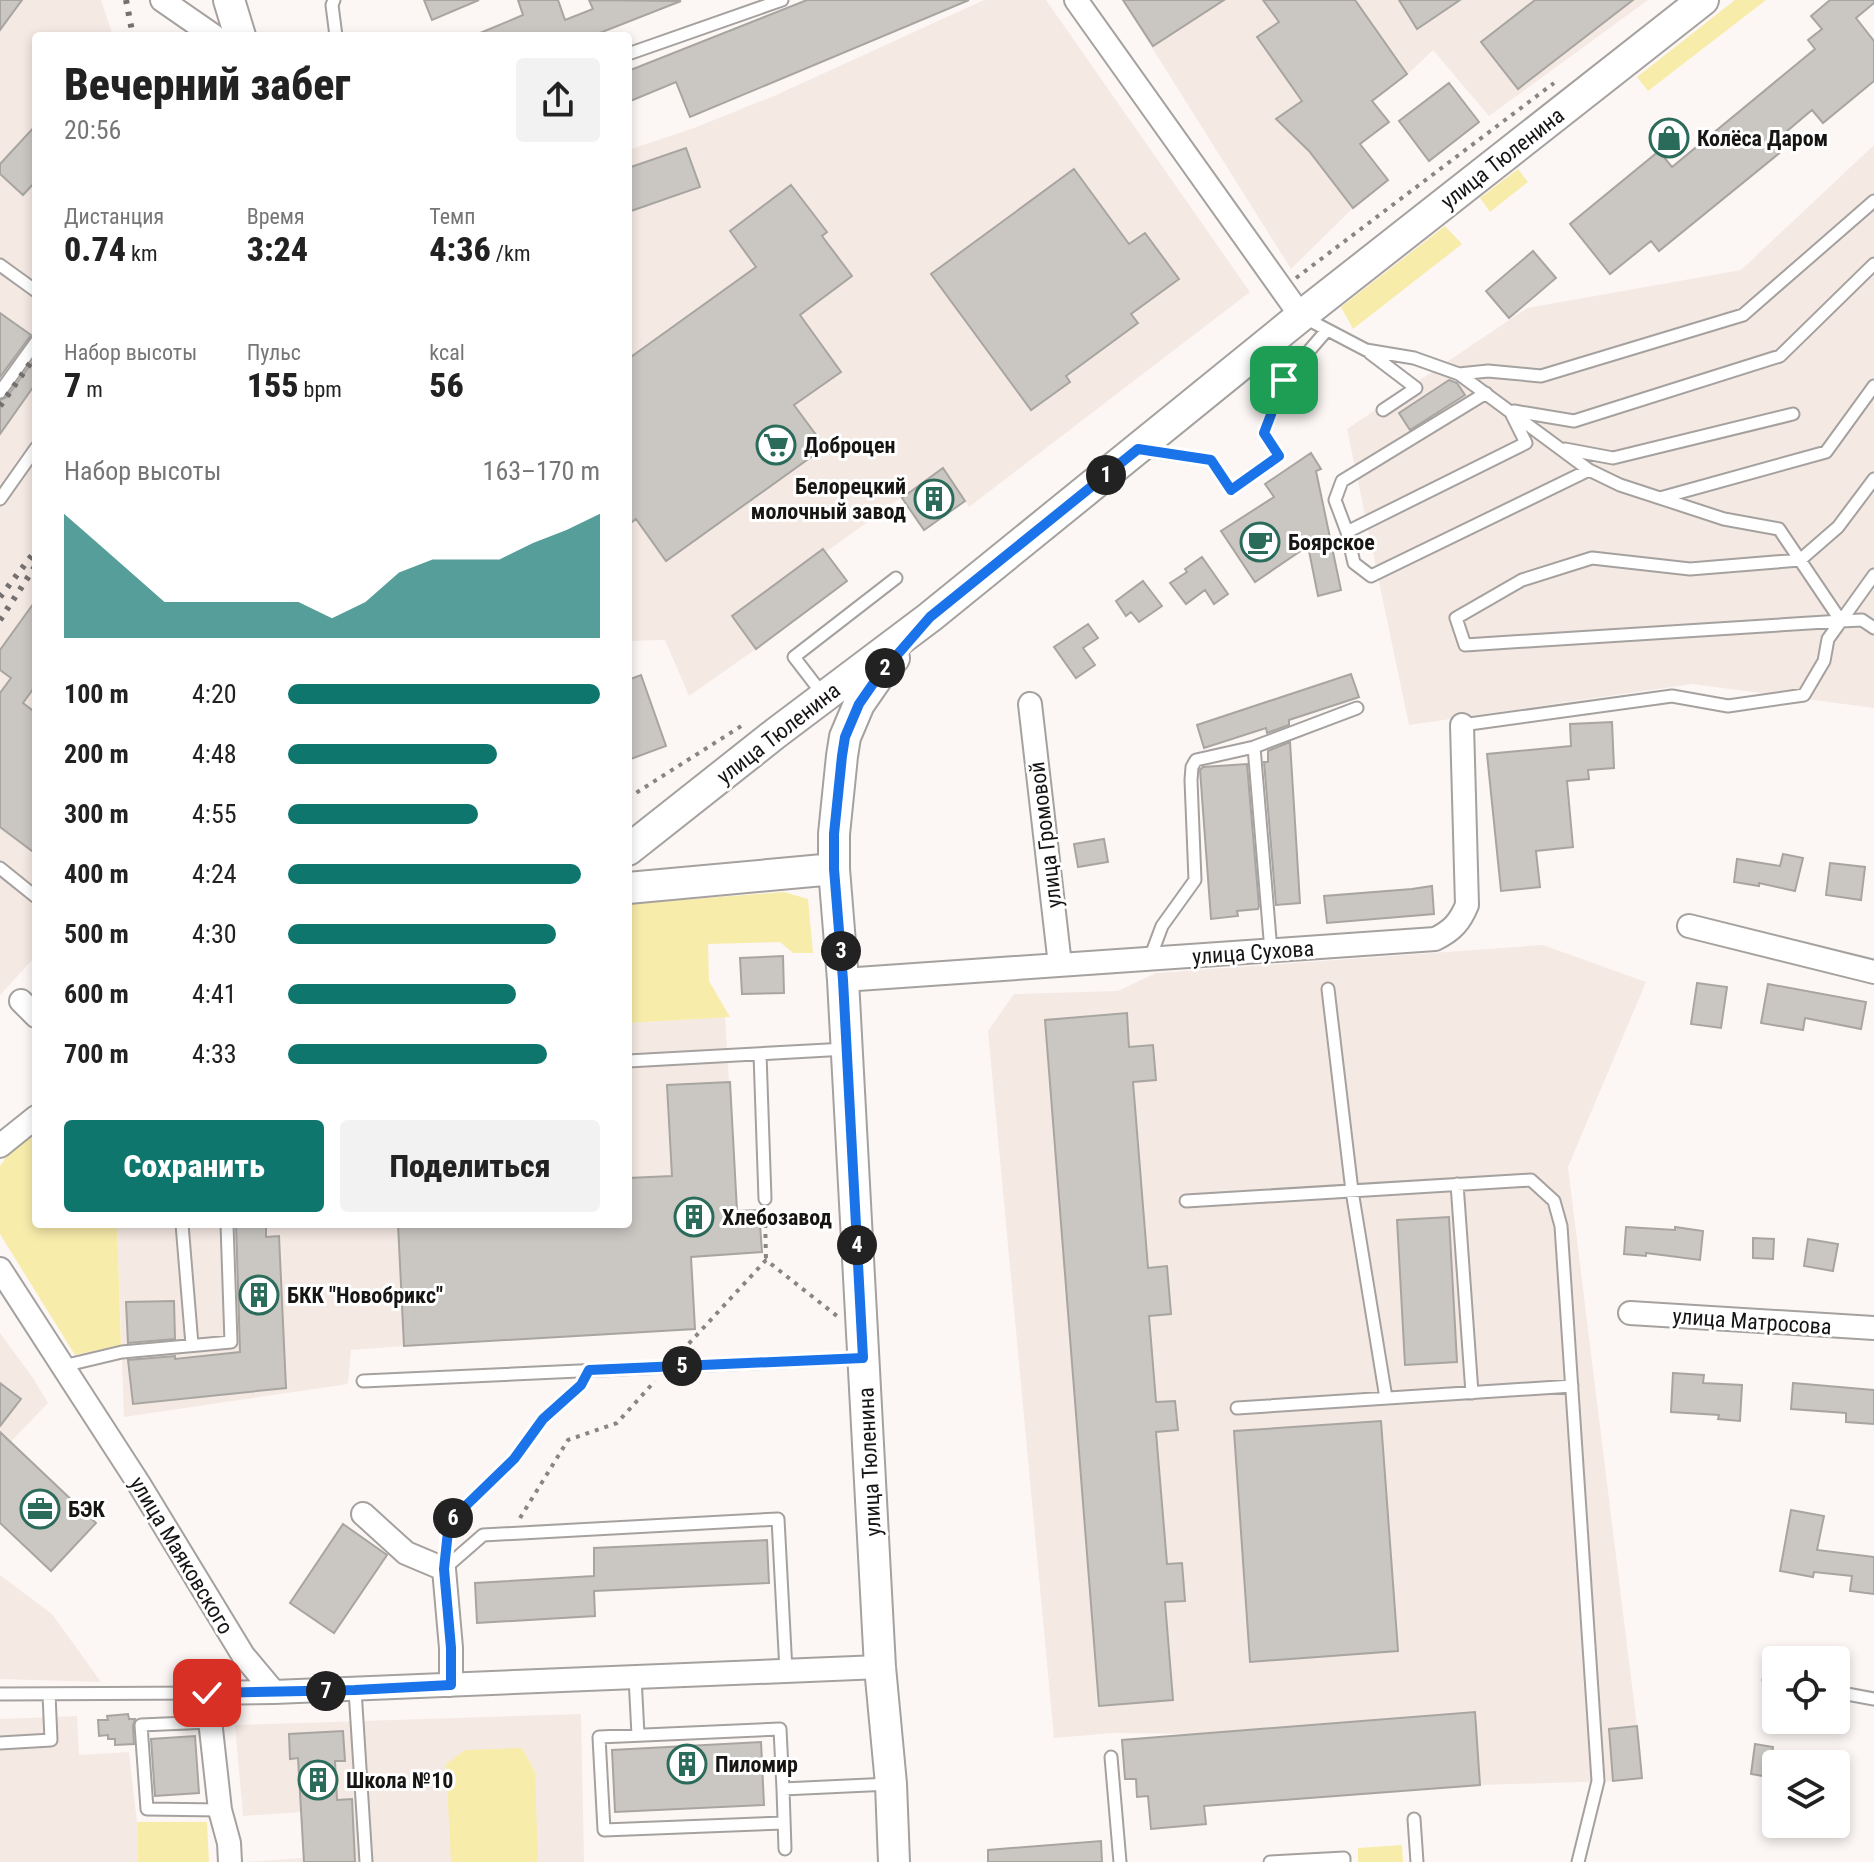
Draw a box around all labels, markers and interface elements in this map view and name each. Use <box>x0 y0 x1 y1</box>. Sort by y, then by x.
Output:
button: share <box>516 58 600 142</box>
text: Вечерний забег <box>64 59 351 111</box>
street label: улица Тюленина <box>1436 103 1569 214</box>
text: 20:56 <box>64 115 121 145</box>
shop icon: Колёса Даром <box>1648 117 1690 159</box>
place label: Колёса Даром <box>1697 126 1828 151</box>
text: Дистанция <box>64 204 164 229</box>
text: Время <box>247 204 305 229</box>
text: Темп <box>429 204 475 229</box>
text: 0.74 <box>64 229 126 269</box>
text: 3:24 <box>247 229 308 269</box>
text: 4:36 <box>429 229 491 269</box>
text: km <box>126 241 157 266</box>
text: /km <box>491 241 530 266</box>
text: Набор высоты <box>64 340 197 365</box>
text: Пульс <box>247 340 301 365</box>
text: kcal <box>429 340 465 365</box>
pin <box>1250 346 1318 414</box>
icon: arrive <box>1262 358 1306 402</box>
text: 7 <box>64 365 81 405</box>
text: 155 <box>247 365 299 405</box>
text: 56 <box>429 365 464 405</box>
text: m <box>81 377 103 402</box>
text: bpm <box>299 377 342 402</box>
supermarket icon: Доброцен <box>755 424 797 466</box>
place label: Доброцен <box>804 433 895 458</box>
pin: 1 <box>1086 455 1126 495</box>
text: Набор высоты <box>64 456 221 486</box>
text: 163–170 m <box>483 456 600 486</box>
text: 1 <box>1100 462 1112 487</box>
place label: Белорецкий молочный завод <box>751 474 906 524</box>
building icon: Белорецкий молочный завод <box>913 478 955 520</box>
cafe icon: Боярское <box>1239 521 1281 563</box>
place label: Боярское <box>1288 530 1375 555</box>
pin: 2 <box>865 648 905 688</box>
text: 2 <box>879 655 891 680</box>
street label: улица Тюленина <box>712 678 845 789</box>
text: 100 m <box>64 679 129 709</box>
text: 4:20 <box>192 679 237 709</box>
text: 200 m <box>64 739 129 769</box>
text: 4:48 <box>192 739 237 769</box>
street label: улица Громовой <box>1024 760 1067 910</box>
text: 300 m <box>64 799 129 829</box>
text: 4:55 <box>192 799 237 829</box>
text: 400 m <box>64 859 129 889</box>
text: 4:24 <box>192 859 237 889</box>
text: 500 m <box>64 919 129 949</box>
text: 4:30 <box>192 919 237 949</box>
pin: 3 <box>821 931 861 971</box>
street label: улица Сухова <box>1191 936 1315 969</box>
text: 3 <box>835 938 847 963</box>
text: 600 m <box>64 979 129 1009</box>
text: 4:41 <box>192 979 237 1009</box>
text: 700 m <box>64 1039 129 1069</box>
text: 4:33 <box>192 1039 237 1069</box>
button: Сохранить <box>64 1120 324 1212</box>
button: Поделиться <box>340 1120 600 1212</box>
building icon: Хлебозавод <box>673 1196 715 1238</box>
place label: Хлебозавод <box>722 1205 832 1230</box>
pin: 4 <box>837 1225 877 1265</box>
text: 4 <box>851 1232 863 1257</box>
building icon: БКК "Новобрикс" <box>238 1274 280 1316</box>
place label: БКК "Новобрикс" <box>287 1283 443 1308</box>
street label: улица Матросова <box>1672 1303 1832 1340</box>
pin: 5 <box>662 1346 702 1386</box>
text: 5 <box>676 1353 688 1378</box>
street label: улица Тюленина <box>853 1387 886 1537</box>
street label: улица Маяковского <box>125 1472 238 1638</box>
office icon: БЭК <box>19 1488 61 1530</box>
place label: БЭК <box>68 1497 105 1522</box>
pin: 6 <box>433 1498 473 1538</box>
text: 6 <box>447 1505 459 1530</box>
map controls <box>1762 1646 1850 1838</box>
button: locate <box>1762 1646 1850 1734</box>
pin <box>173 1659 241 1727</box>
icon: check <box>185 1671 229 1715</box>
pin: 7 <box>306 1671 346 1711</box>
text: 7 <box>320 1678 332 1703</box>
building icon: Пиломир <box>666 1743 708 1785</box>
button: layers <box>1762 1750 1850 1838</box>
place label: Пиломир <box>715 1752 798 1777</box>
building icon: Школа №10 <box>297 1759 339 1801</box>
place label: Школа №10 <box>346 1768 453 1793</box>

